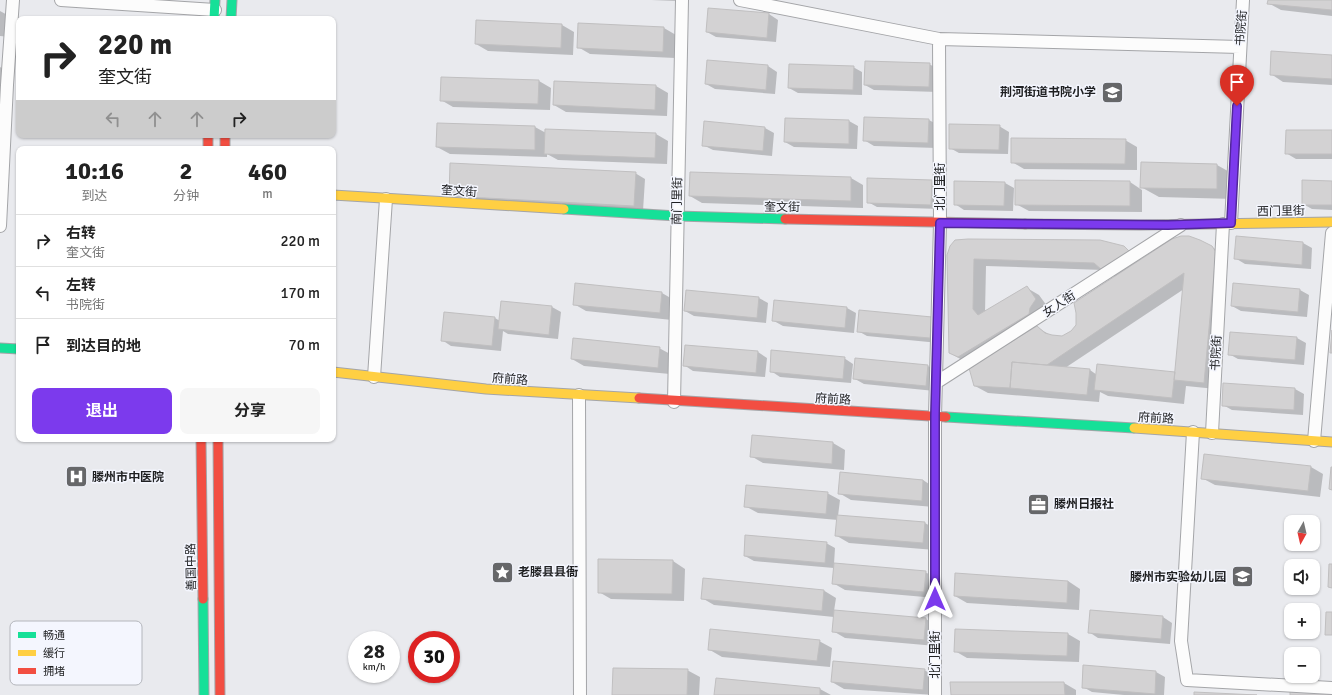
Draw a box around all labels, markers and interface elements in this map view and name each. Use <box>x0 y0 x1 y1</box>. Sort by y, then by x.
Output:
street label: 书院街 <box>1233 10 1250 47</box>
text: 220 m <box>98 28 172 62</box>
icon: right <box>32 32 84 84</box>
pin <box>1220 65 1254 106</box>
text: 奎文街 <box>98 66 152 88</box>
icon: arrive <box>1226 71 1248 93</box>
school or university icon: 荆河街道书院小学 <box>1099 79 1125 105</box>
place label: 荆河街道书院小学 <box>1000 85 1096 100</box>
icon: left <box>102 108 124 130</box>
icon: ahead <box>144 108 166 130</box>
icon: ahead <box>186 108 208 130</box>
icon: right <box>228 108 250 130</box>
text: 10:16 <box>65 156 124 186</box>
text: 2 <box>180 156 192 186</box>
text: 460 <box>248 157 287 187</box>
street label: 北门里街 <box>933 163 948 211</box>
street label: 南门里街 <box>670 177 685 225</box>
street label: 奎文街 <box>440 183 477 200</box>
text: m <box>262 186 273 202</box>
text: 到达 <box>81 188 108 204</box>
text: 分钟 <box>173 188 199 204</box>
street label: 奎文街 <box>764 200 800 215</box>
street label: 西门里街 <box>1257 204 1305 219</box>
text: 右转 <box>66 224 96 242</box>
icon: right <box>32 230 54 252</box>
text: 220 m <box>280 232 320 250</box>
text: 奎文街 <box>66 245 105 261</box>
text: 左转 <box>66 276 96 294</box>
icon: left <box>32 282 54 304</box>
text: 170 m <box>280 284 320 302</box>
street label: 女人街 <box>1040 288 1078 321</box>
text: 书院街 <box>66 297 105 313</box>
icon: arrive <box>32 334 54 356</box>
street label: 书院街 <box>1208 335 1225 371</box>
text: 70 m <box>289 336 320 354</box>
text: 到达目的地 <box>66 337 141 355</box>
street label: 府前路 <box>491 371 528 388</box>
button: 退出 <box>32 388 172 434</box>
button: 分享 <box>180 388 320 434</box>
street label: 府前路 <box>815 391 851 408</box>
street label: 府前路 <box>1138 410 1174 427</box>
hospital icon: 滕州市中医院 <box>64 464 90 490</box>
place label: 滕州市中医院 <box>92 470 164 485</box>
office icon: 滕州日报社 <box>1025 491 1051 517</box>
place label: 滕州日报社 <box>1054 497 1114 512</box>
north arrow <box>1284 515 1320 551</box>
map controls <box>1284 515 1320 683</box>
street label: 善国中路 <box>184 543 199 591</box>
place icon: 老滕县县衙 <box>489 559 515 585</box>
button: sound <box>1284 559 1320 595</box>
school or university icon: 滕州市实验幼儿园 <box>1229 564 1255 590</box>
place label: 老滕县县衙 <box>518 565 578 580</box>
place label: 滕州市实验幼儿园 <box>1130 570 1226 585</box>
position arrow <box>914 578 956 620</box>
button: + <box>1284 603 1320 639</box>
legend <box>10 621 142 685</box>
text: 畅通 <box>43 629 65 642</box>
speed limit sign: 30 <box>408 631 460 683</box>
street label: 北门里街 <box>928 631 943 679</box>
text: 28 <box>363 639 385 664</box>
text: 缓行 <box>43 647 65 660</box>
button: − <box>1284 647 1320 683</box>
text: km/h <box>363 661 385 673</box>
text: 拥堵 <box>43 665 65 678</box>

